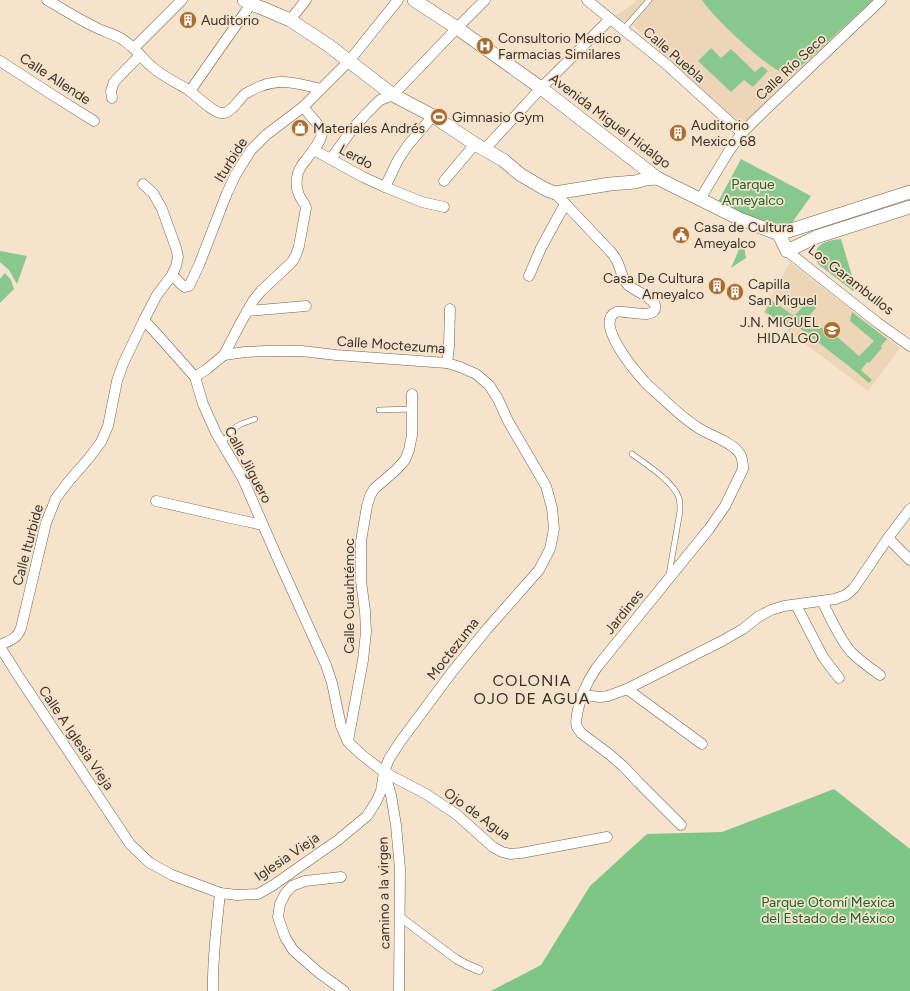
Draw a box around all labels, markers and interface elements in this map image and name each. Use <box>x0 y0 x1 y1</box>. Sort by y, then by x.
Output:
building icon: Auditorio <box>178 10 198 30</box>
place label: Auditorio <box>201 12 259 29</box>
street label: Calle Puebla <box>640 24 708 86</box>
place label: Consultorio Medico Farmacias Similares <box>498 30 621 63</box>
street label: Calle Río Seco <box>752 30 830 104</box>
hospital icon: Consultorio Medico Farmacias Similares <box>475 36 495 56</box>
street label: Calle Allende <box>16 50 94 108</box>
street label: Avenida Miguel Hidalgo <box>546 70 674 172</box>
sports icon: Gimnasio Gym <box>429 107 449 127</box>
place label: Gimnasio Gym <box>452 109 544 126</box>
place label: Auditorio Mexico 68 <box>691 117 756 150</box>
shop icon: Materiales Andrés <box>290 118 310 138</box>
place label: Materiales Andrés <box>313 120 425 137</box>
building icon: Auditorio Mexico 68 <box>668 123 688 143</box>
street label: Iturbide <box>211 134 251 185</box>
street label: Lerdo <box>336 141 376 173</box>
park label: Parque Ameyalco <box>722 176 784 209</box>
place label: Casa de Cultura Ameyalco <box>694 219 794 252</box>
public building icon: Casa de Cultura Ameyalco <box>671 225 691 245</box>
street label: Los Garambullos <box>805 241 897 319</box>
place label: Casa De Cultura Ameyalco <box>603 270 704 303</box>
building icon: Casa De Cultura Ameyalco <box>707 276 727 296</box>
place label: Capilla San Miguel <box>748 276 817 309</box>
building icon: Capilla San Miguel <box>725 282 745 302</box>
place label: J.N. MIGUEL HIDALGO <box>740 314 820 347</box>
school or university icon: J.N. MIGUEL HIDALGO <box>822 320 842 340</box>
street label: Calle Moctezuma <box>336 333 446 357</box>
street label: Calle Jilguero <box>221 424 275 506</box>
street label: Calle Iturbide <box>9 502 47 587</box>
street label: Calle Cuauhtémoc <box>341 538 358 654</box>
street label: Jardines <box>601 586 647 638</box>
street label: Moctezuma <box>423 615 483 683</box>
district label: COLONIA OJO DE AGUA <box>473 671 591 708</box>
street label: Calle A Iglesia Vieja <box>35 683 117 793</box>
street label: Ojo de Agua <box>440 784 514 844</box>
street label: Iglesia Vieja <box>251 829 323 885</box>
street label: camino a la virgen <box>375 836 393 949</box>
park label: Parque Otomí Mexica del Estado de México <box>761 894 895 927</box>

